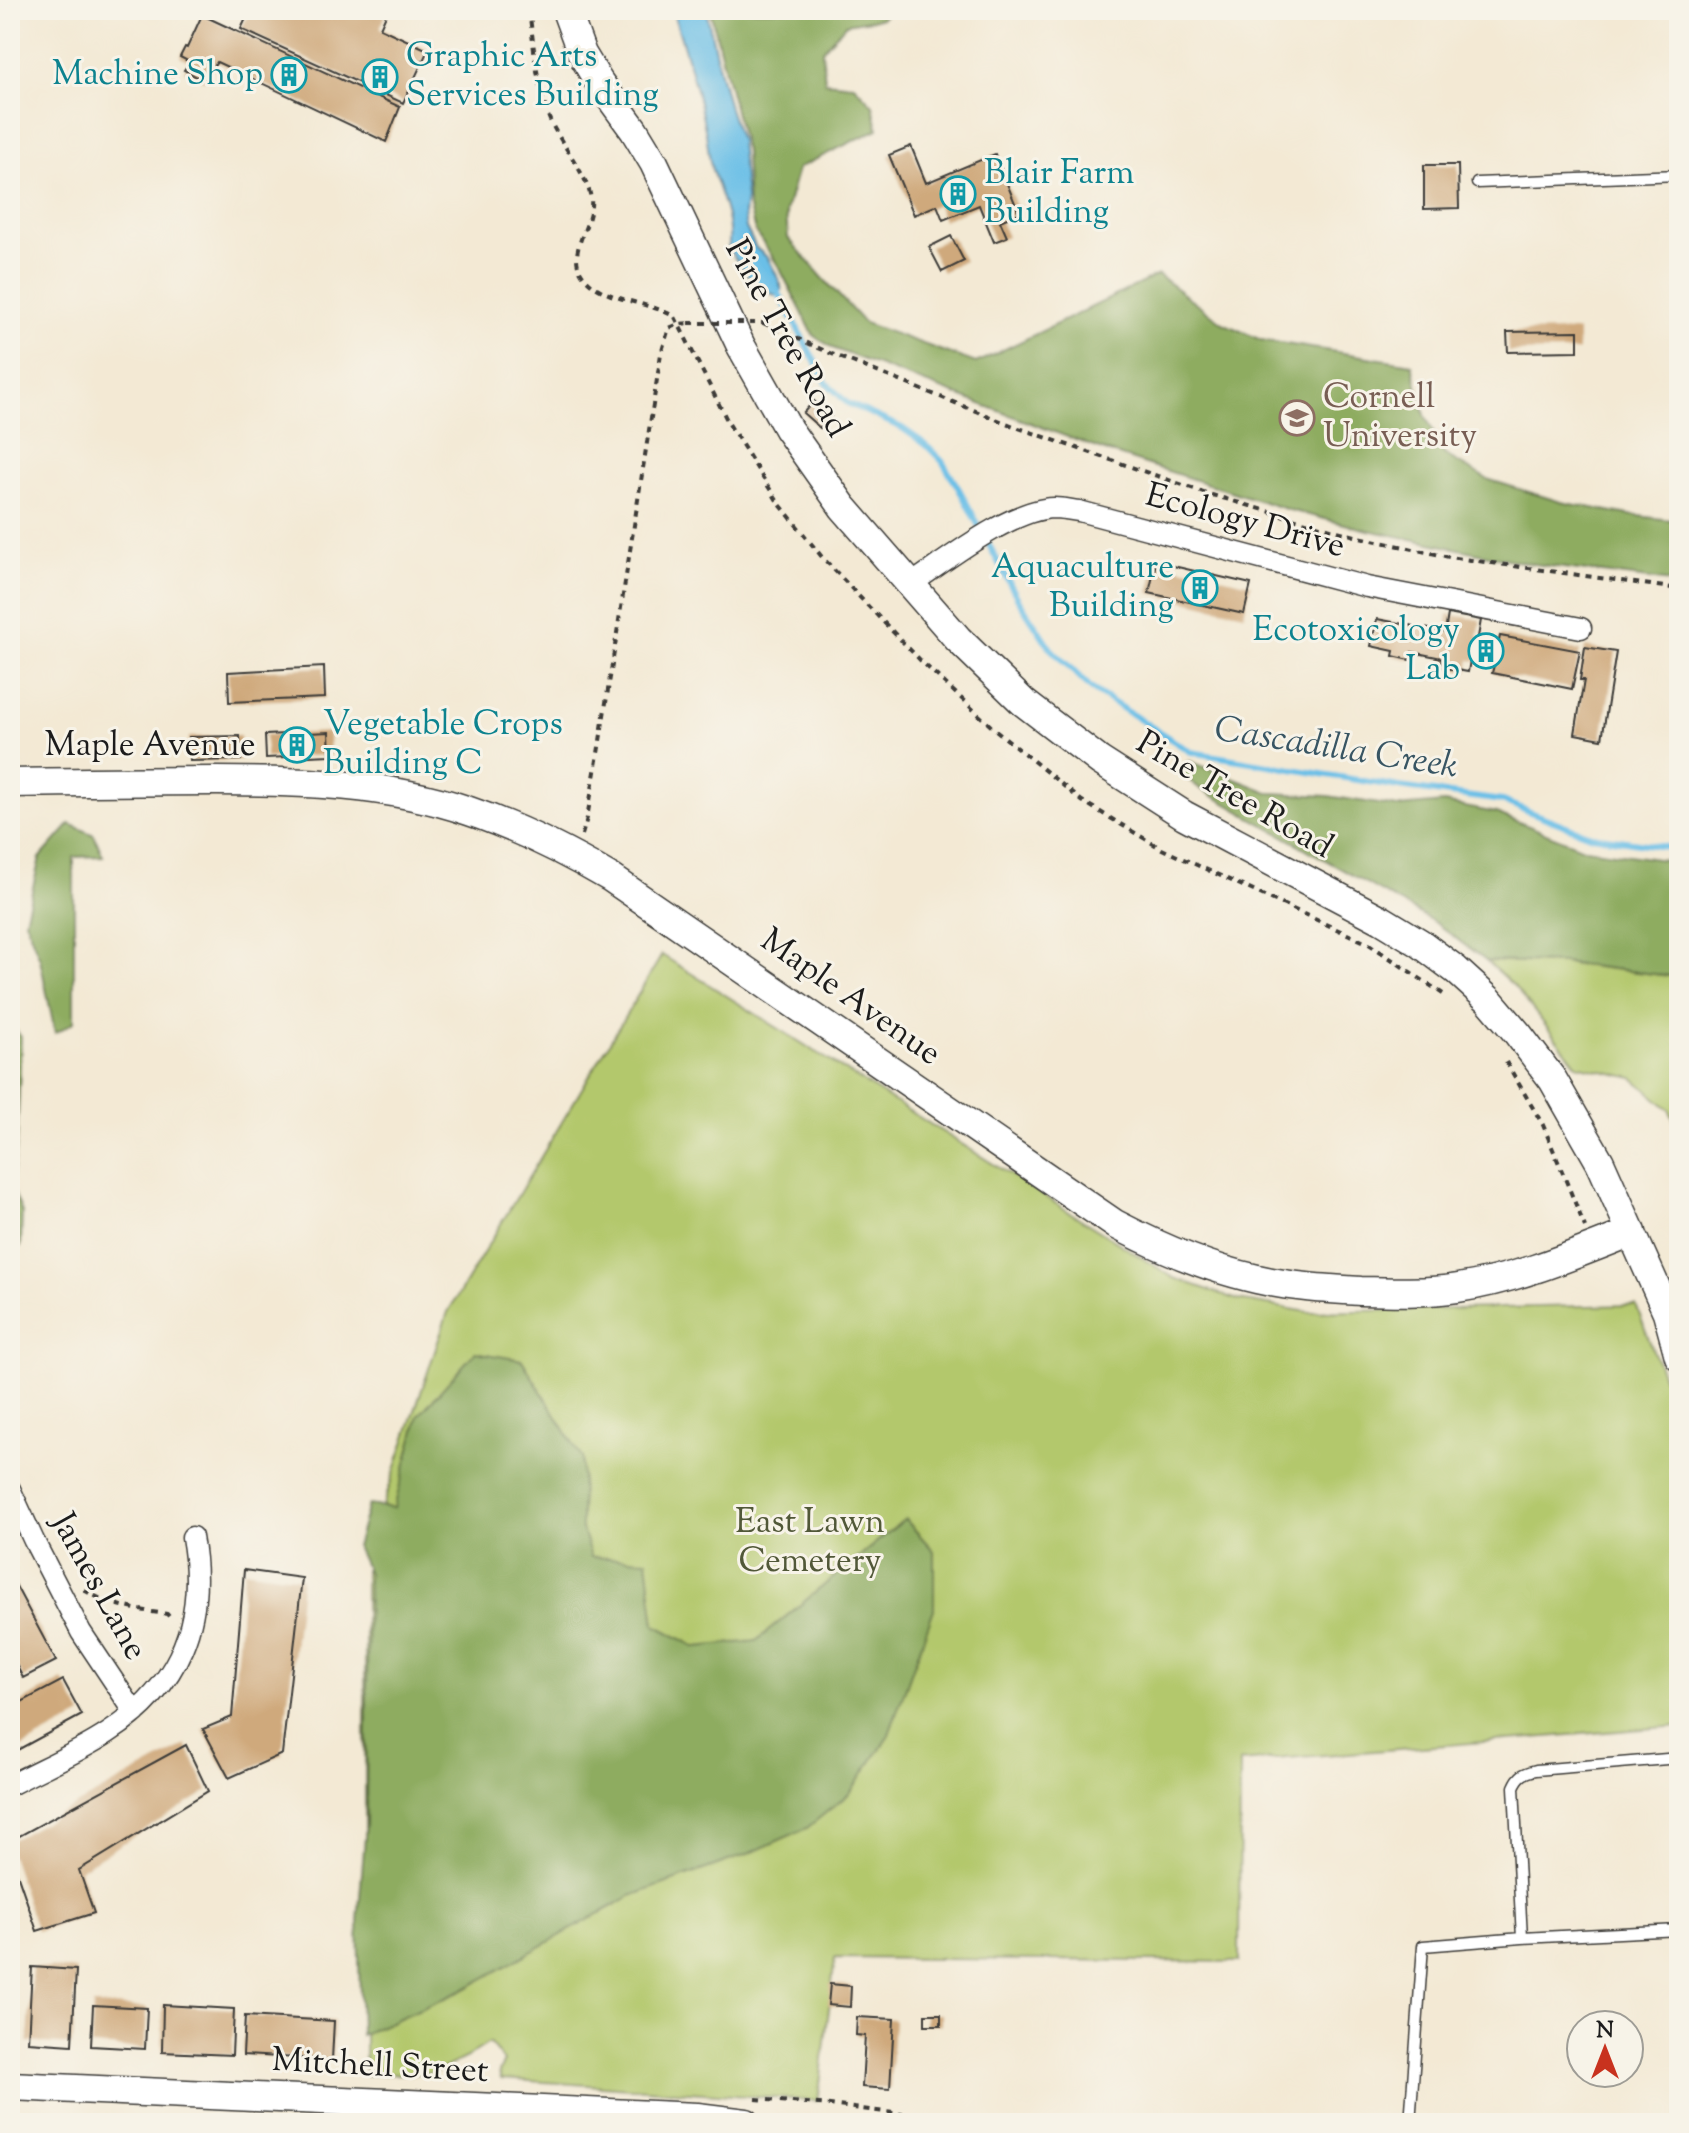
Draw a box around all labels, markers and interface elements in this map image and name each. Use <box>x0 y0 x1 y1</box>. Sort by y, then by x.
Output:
place label: Graphic Arts Services Building <box>406 33 659 121</box>
place label: Machine Shop <box>52 51 263 100</box>
building icon: Machine Shop <box>270 56 308 94</box>
building icon: Graphic Arts Services Building <box>361 58 399 96</box>
place label: Blair Farm Building <box>984 150 1134 238</box>
building icon: Blair Farm Building <box>939 175 977 213</box>
street label: Pine Tree Road <box>711 231 861 447</box>
place label: Cornell University <box>1323 374 1477 462</box>
school or university icon: Cornell University <box>1278 399 1316 437</box>
street label: Ecology Drive <box>1140 472 1350 572</box>
place label: Aquaculture Building <box>991 544 1174 632</box>
building icon: Aquaculture Building <box>1181 569 1219 607</box>
place label: Ecotoxicology Lab <box>1253 607 1460 695</box>
building icon: Ecotoxicology Lab <box>1467 632 1505 670</box>
place label: Vegetable Crops Building C <box>323 701 563 789</box>
water label: Cascadilla Creek <box>1211 704 1461 794</box>
street label: Pine Tree Road <box>1126 720 1342 872</box>
street label: Maple Avenue <box>44 722 256 771</box>
building icon: Vegetable Crops Building C <box>278 726 316 764</box>
street label: Maple Avenue <box>749 917 951 1079</box>
park label: East Lawn Cemetery <box>735 1499 885 1587</box>
street label: James Lane <box>36 1503 159 1670</box>
north arrow <box>1565 2009 1645 2089</box>
text: N <box>1596 2016 1614 2048</box>
street label: Mitchell Street <box>270 2037 490 2097</box>

